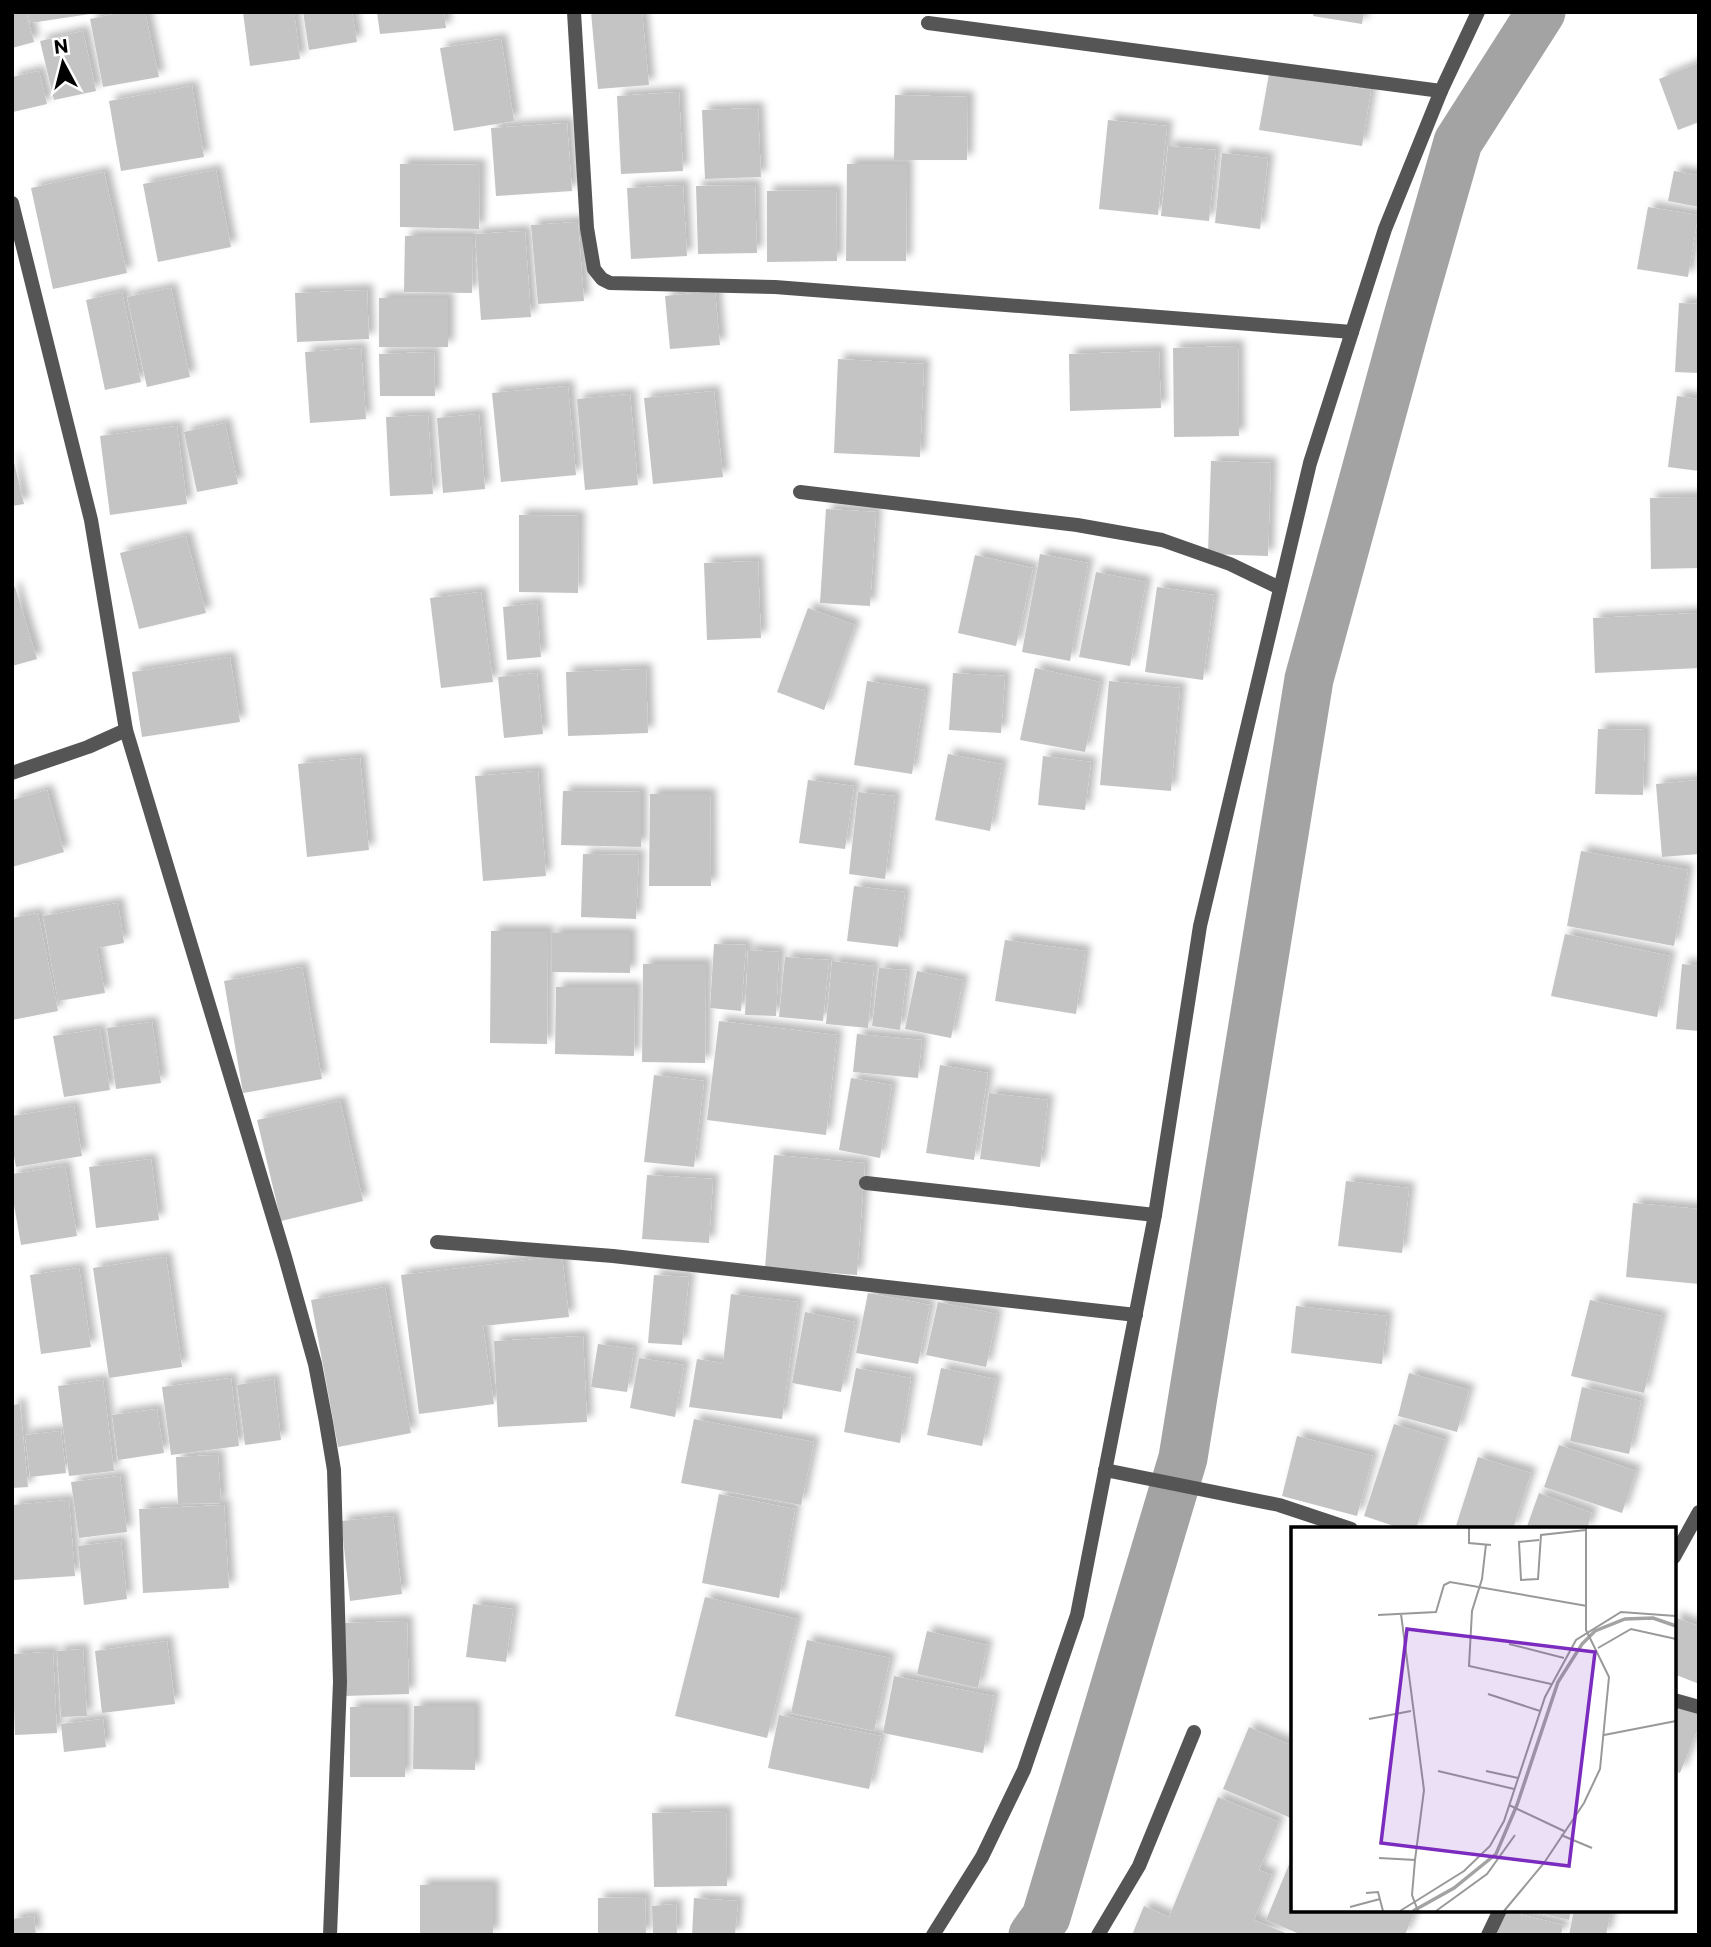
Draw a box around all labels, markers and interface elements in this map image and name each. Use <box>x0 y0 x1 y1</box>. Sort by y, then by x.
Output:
north arrow <box>28 28 98 98</box>
text: N <box>52 33 69 58</box>
inset map <box>1291 1527 1676 1912</box>

